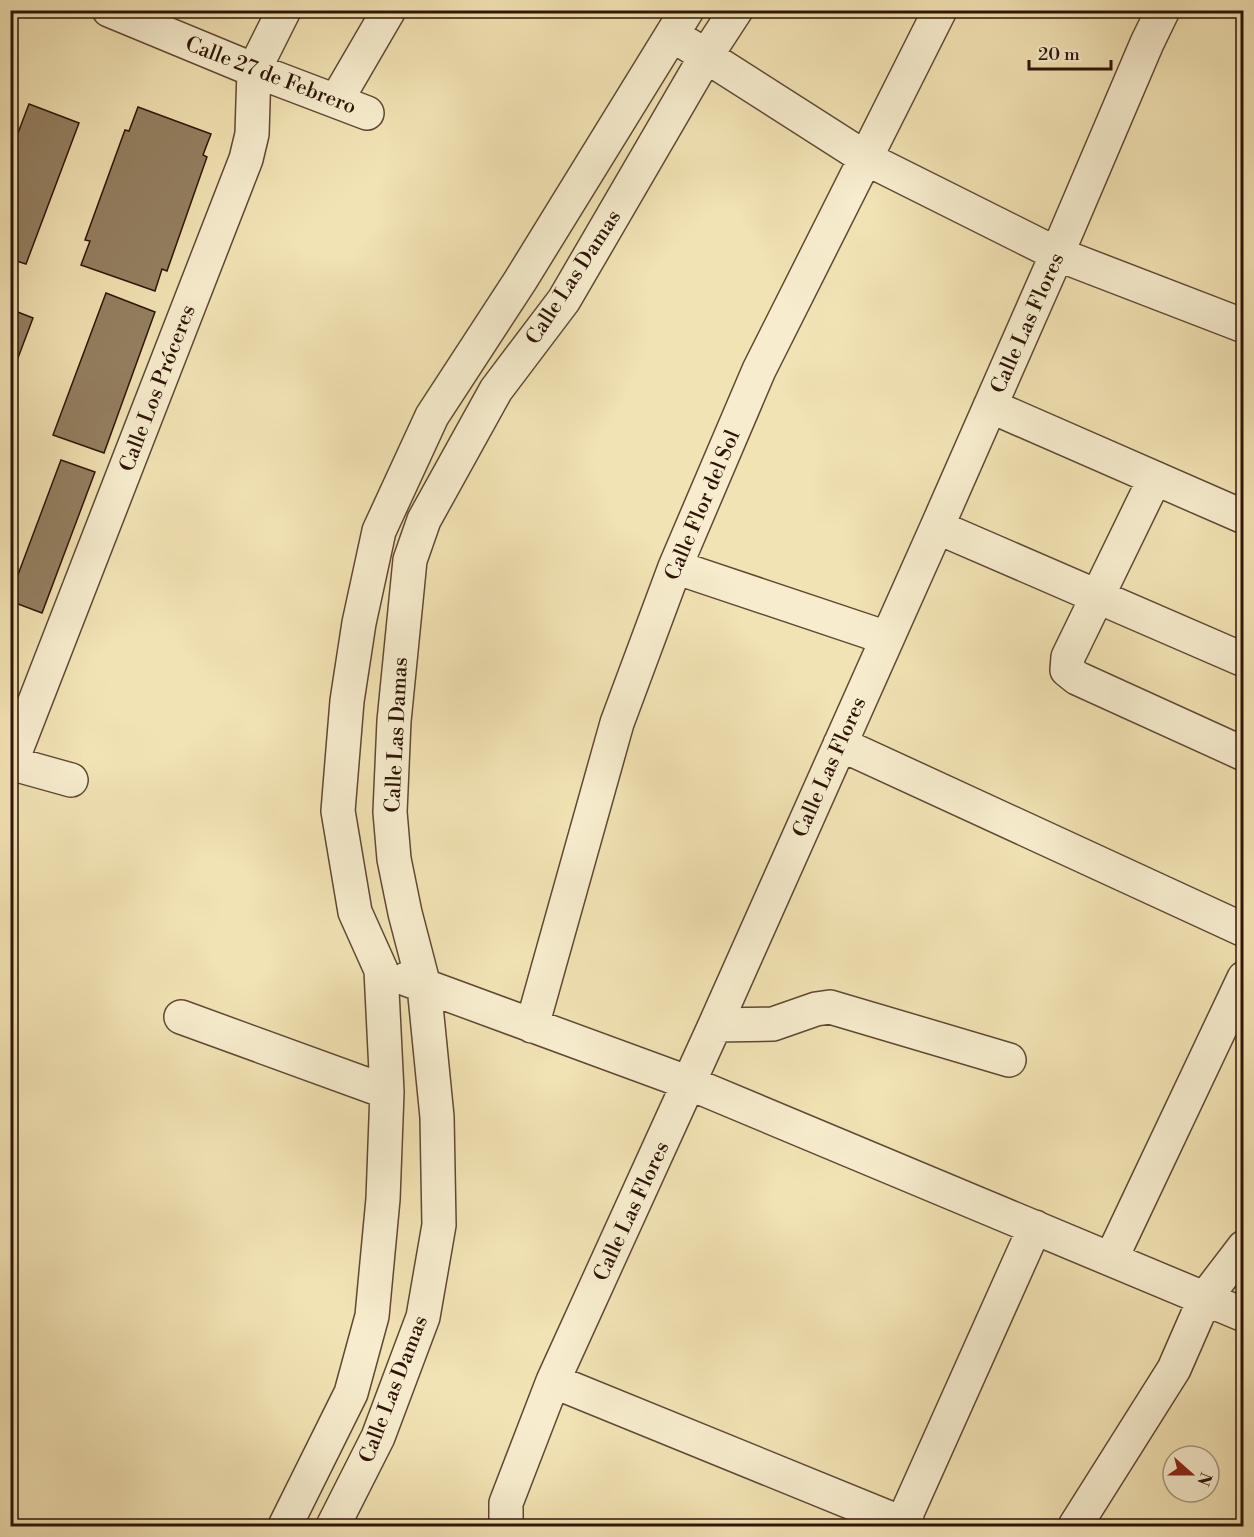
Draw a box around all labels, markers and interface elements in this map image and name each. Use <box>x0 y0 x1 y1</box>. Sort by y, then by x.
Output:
street label: Calle 27 de Febrero <box>181 31 360 121</box>
scale bar <box>1029 33 1112 71</box>
text: 20 m <box>1038 43 1080 66</box>
street label: Calle Las Damas <box>521 205 627 350</box>
street label: Calle Las Flores <box>985 249 1071 398</box>
street label: Calle Los Próceres <box>114 301 202 475</box>
street label: Calle Flor del Sol <box>660 426 746 584</box>
street label: Calle Las Damas <box>380 657 414 813</box>
street label: Calle Las Flores <box>787 693 873 842</box>
street label: Calle Las Flores <box>588 1137 676 1285</box>
street label: Calle Las Damas <box>354 1312 434 1467</box>
north arrow <box>1161 1444 1221 1504</box>
text: N <box>1192 1470 1216 1489</box>

